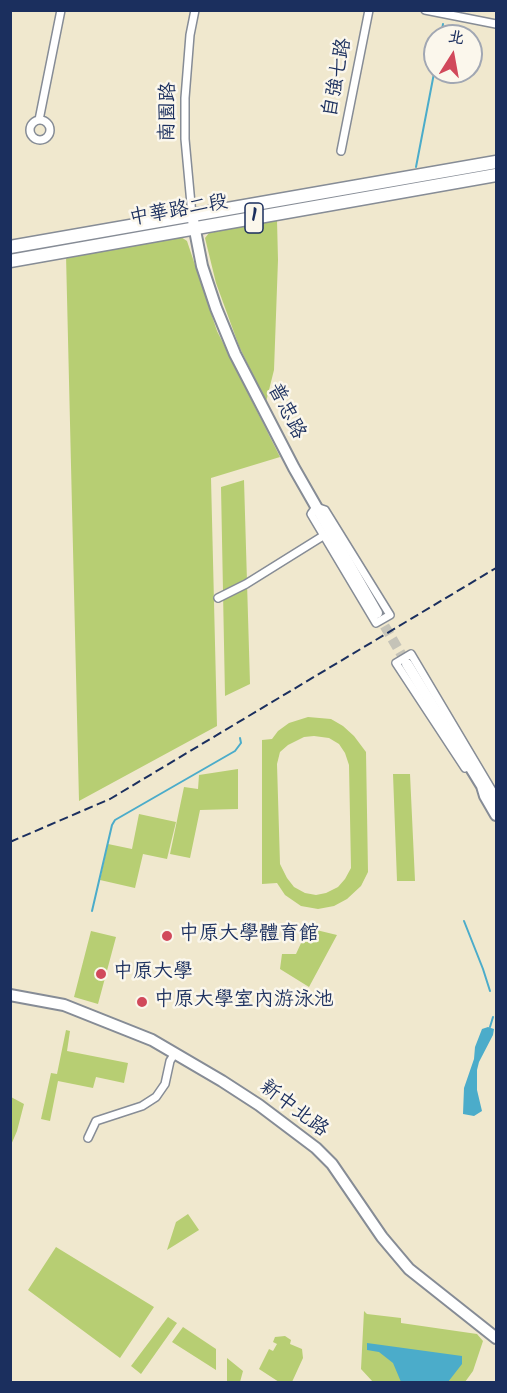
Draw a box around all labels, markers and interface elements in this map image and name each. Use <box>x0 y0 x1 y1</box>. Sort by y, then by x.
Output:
north arrow <box>423 24 483 84</box>
text: 北 <box>446 24 466 52</box>
street label: 自強七路 <box>320 36 358 120</box>
street label: 南園路 <box>157 82 183 142</box>
street label: 中華路二段 <box>128 191 230 233</box>
road number: 1 <box>245 203 263 233</box>
street label: 普忠路 <box>261 380 309 444</box>
place label: 中原大學體育館 <box>179 924 319 948</box>
marker: 中原大學體育館 <box>160 929 174 943</box>
place label: 中原大學 <box>113 962 193 986</box>
marker: 中原大學 <box>94 967 108 981</box>
place label: 中原大學室內游泳池 <box>154 990 334 1014</box>
marker: 中原大學室內游泳池 <box>135 995 149 1009</box>
street label: 新中北路 <box>254 1076 332 1144</box>

